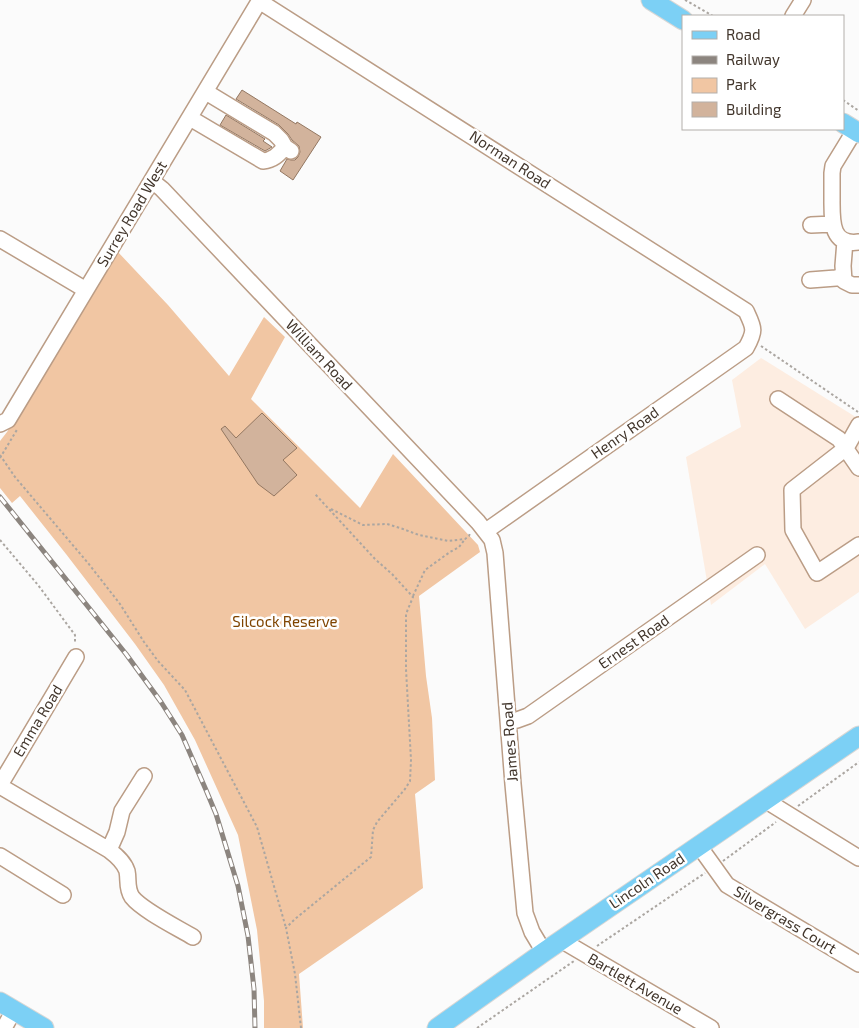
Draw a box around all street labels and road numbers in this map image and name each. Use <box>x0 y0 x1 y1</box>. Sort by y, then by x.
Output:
street label: Norman Road <box>467 126 554 192</box>
street label: Surrey Road West <box>92 157 170 270</box>
street label: William Road <box>283 315 357 393</box>
street label: Henry Road <box>587 402 662 462</box>
street label: Ernest Road <box>595 610 672 672</box>
street label: Emma Road <box>9 681 66 760</box>
street label: James Road <box>497 702 521 783</box>
street label: Lincoln Road <box>605 848 688 912</box>
street label: Silvergrass Court <box>731 881 840 957</box>
street label: Bartlett Avenue <box>585 949 686 1018</box>

